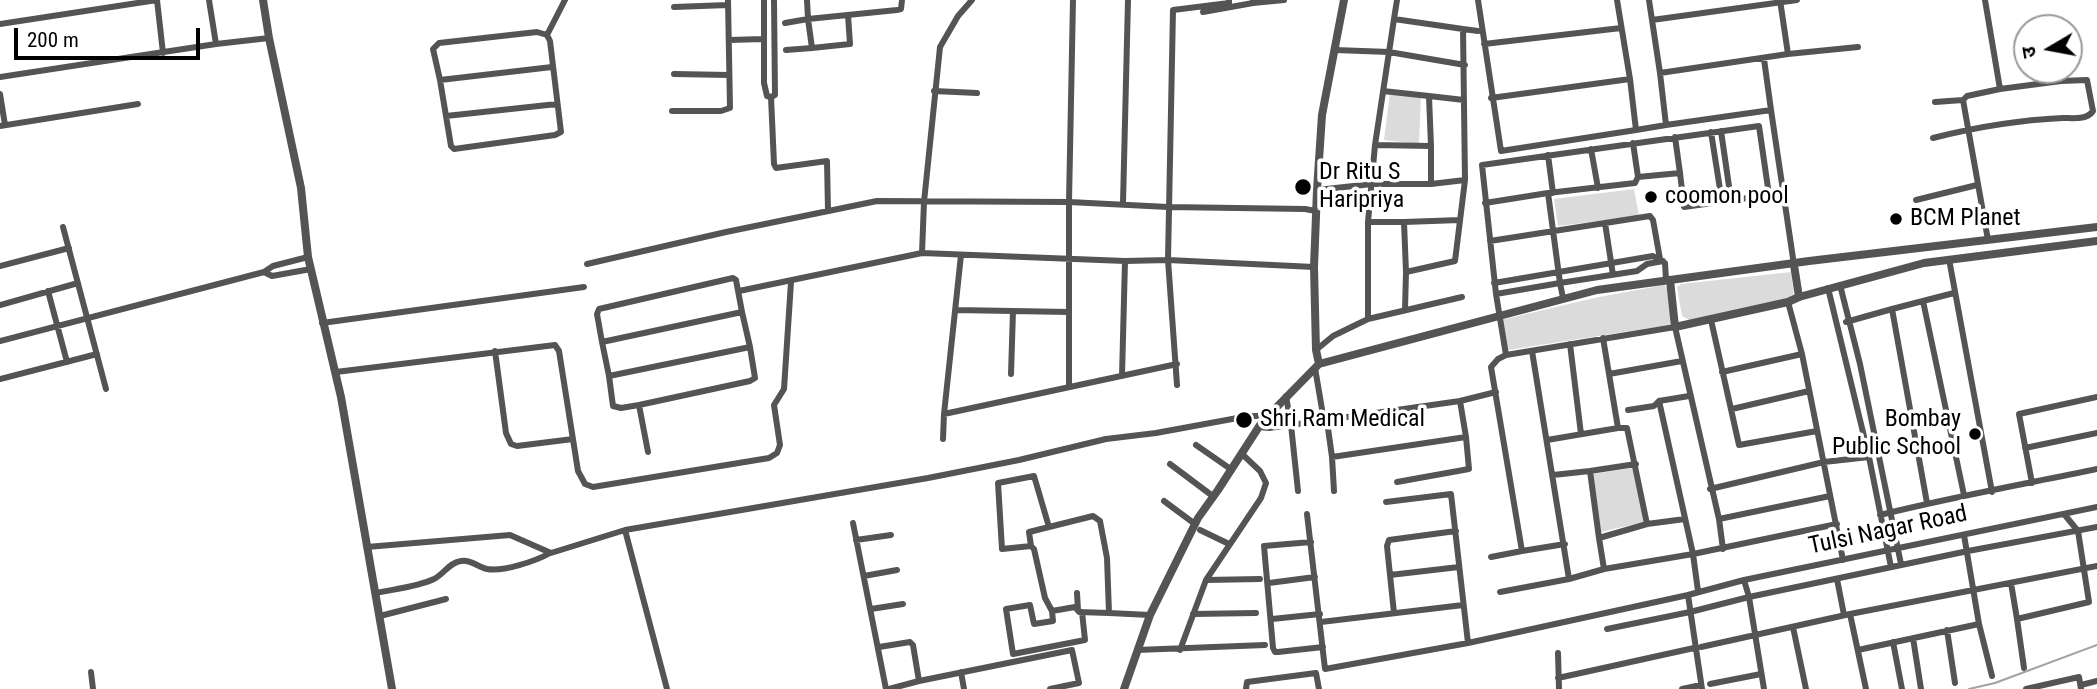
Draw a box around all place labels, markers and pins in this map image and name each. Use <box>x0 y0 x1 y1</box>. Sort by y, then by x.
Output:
place label: Dr Ritu S Haripriya <box>1319 159 1404 215</box>
marker: Dr Ritu S Haripriya <box>1293 177 1313 197</box>
place label: coomon pool <box>1665 183 1789 211</box>
marker: coomon pool <box>1643 189 1659 205</box>
place label: BCM Planet <box>1910 205 2021 233</box>
marker: BCM Planet <box>1888 211 1904 227</box>
place label: Shri Ram Medical <box>1260 406 1425 434</box>
place label: Bombay Public School <box>1832 406 1961 462</box>
marker: Shri Ram Medical <box>1234 410 1254 430</box>
marker: Bombay Public School <box>1967 426 1983 442</box>

